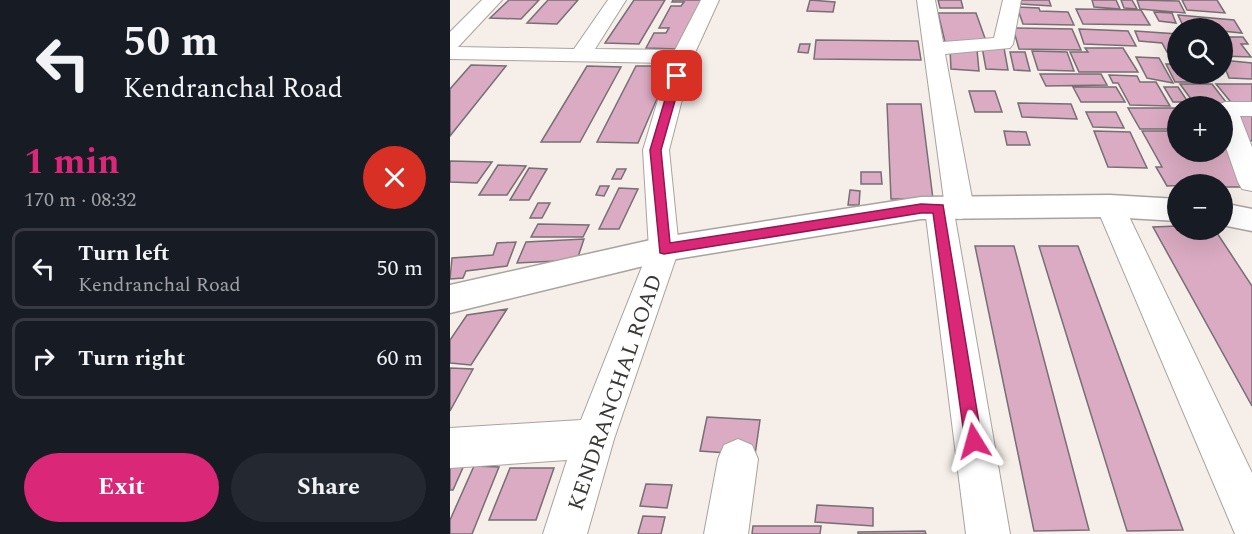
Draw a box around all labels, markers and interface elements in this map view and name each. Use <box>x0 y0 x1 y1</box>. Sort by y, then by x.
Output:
text: 50 m <box>123 11 218 74</box>
map controls <box>1167 18 1233 240</box>
button: search <box>1167 18 1233 84</box>
icon: left <box>24 24 102 102</box>
pin <box>651 50 702 101</box>
icon: arrive <box>660 59 693 92</box>
text: Kendranchal Road <box>123 68 343 110</box>
button: + <box>1167 96 1233 162</box>
text: 1 min <box>24 135 120 190</box>
button: close <box>363 146 426 209</box>
button: − <box>1167 174 1233 240</box>
text: 170 m · 08:32 <box>24 185 136 215</box>
text: Turn left <box>78 237 170 270</box>
icon: left <box>27 252 60 285</box>
text: 50 m <box>377 252 423 285</box>
text: Kendranchal Road <box>78 270 241 300</box>
street label: KENDRANCHAL ROAD <box>559 270 671 515</box>
icon: right <box>27 342 60 375</box>
text: Turn right <box>78 342 185 375</box>
text: 60 m <box>377 342 423 375</box>
position arrow <box>942 409 1006 473</box>
button: Exit <box>24 453 219 522</box>
button: Share <box>231 453 426 522</box>

